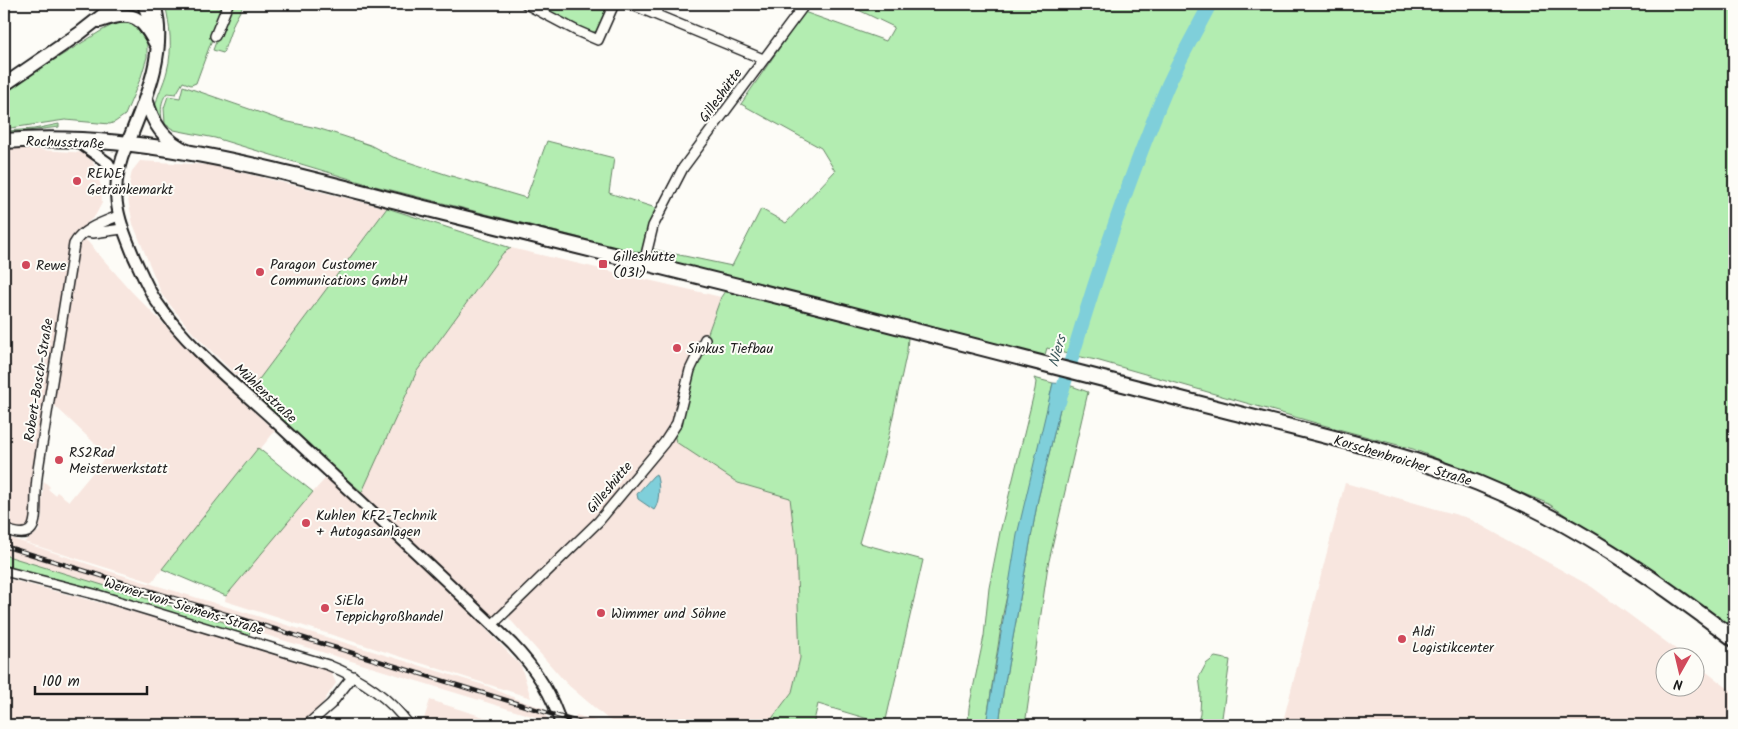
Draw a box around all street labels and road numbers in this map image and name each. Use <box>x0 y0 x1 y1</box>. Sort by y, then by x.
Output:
street label: Gilleshütte <box>694 63 748 127</box>
street label: Rochusstraße <box>26 131 105 155</box>
street label: Robert-Bosch-Straße <box>18 316 60 443</box>
street label: Mühlenstraße <box>229 359 302 429</box>
street label: Korschenbroicher Straße <box>1331 430 1475 493</box>
street label: Gilleshütte <box>581 456 639 519</box>
street label: Werner-von-Siemens-Straße <box>101 572 267 642</box>

